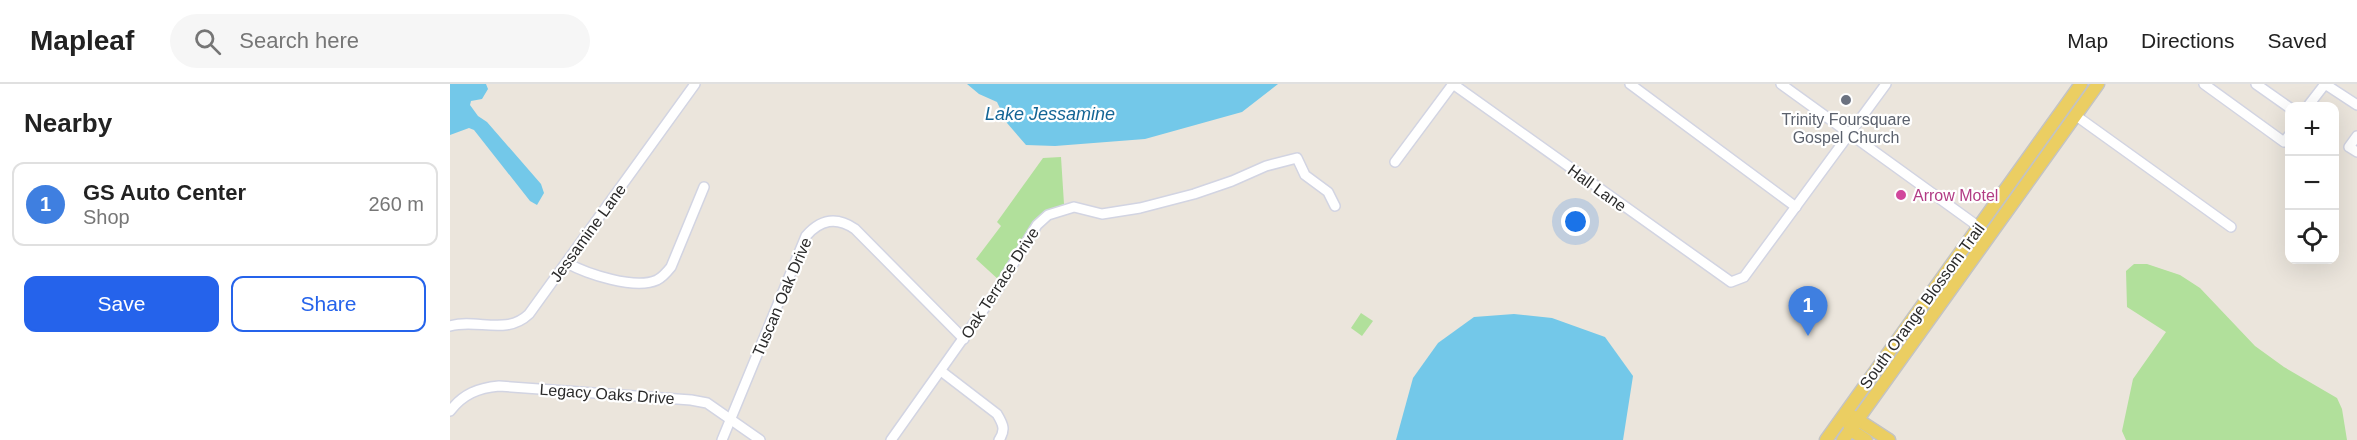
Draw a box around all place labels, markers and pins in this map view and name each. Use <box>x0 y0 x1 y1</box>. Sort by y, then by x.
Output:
marker: Trinity Foursquare Gospel Church <box>1839 93 1853 107</box>
place label: Trinity Foursquare Gospel Church <box>1781 111 1911 146</box>
place label: Arrow Motel <box>1913 187 1998 204</box>
marker: Arrow Motel <box>1894 188 1908 202</box>
pin: 1 <box>1788 286 1828 336</box>

